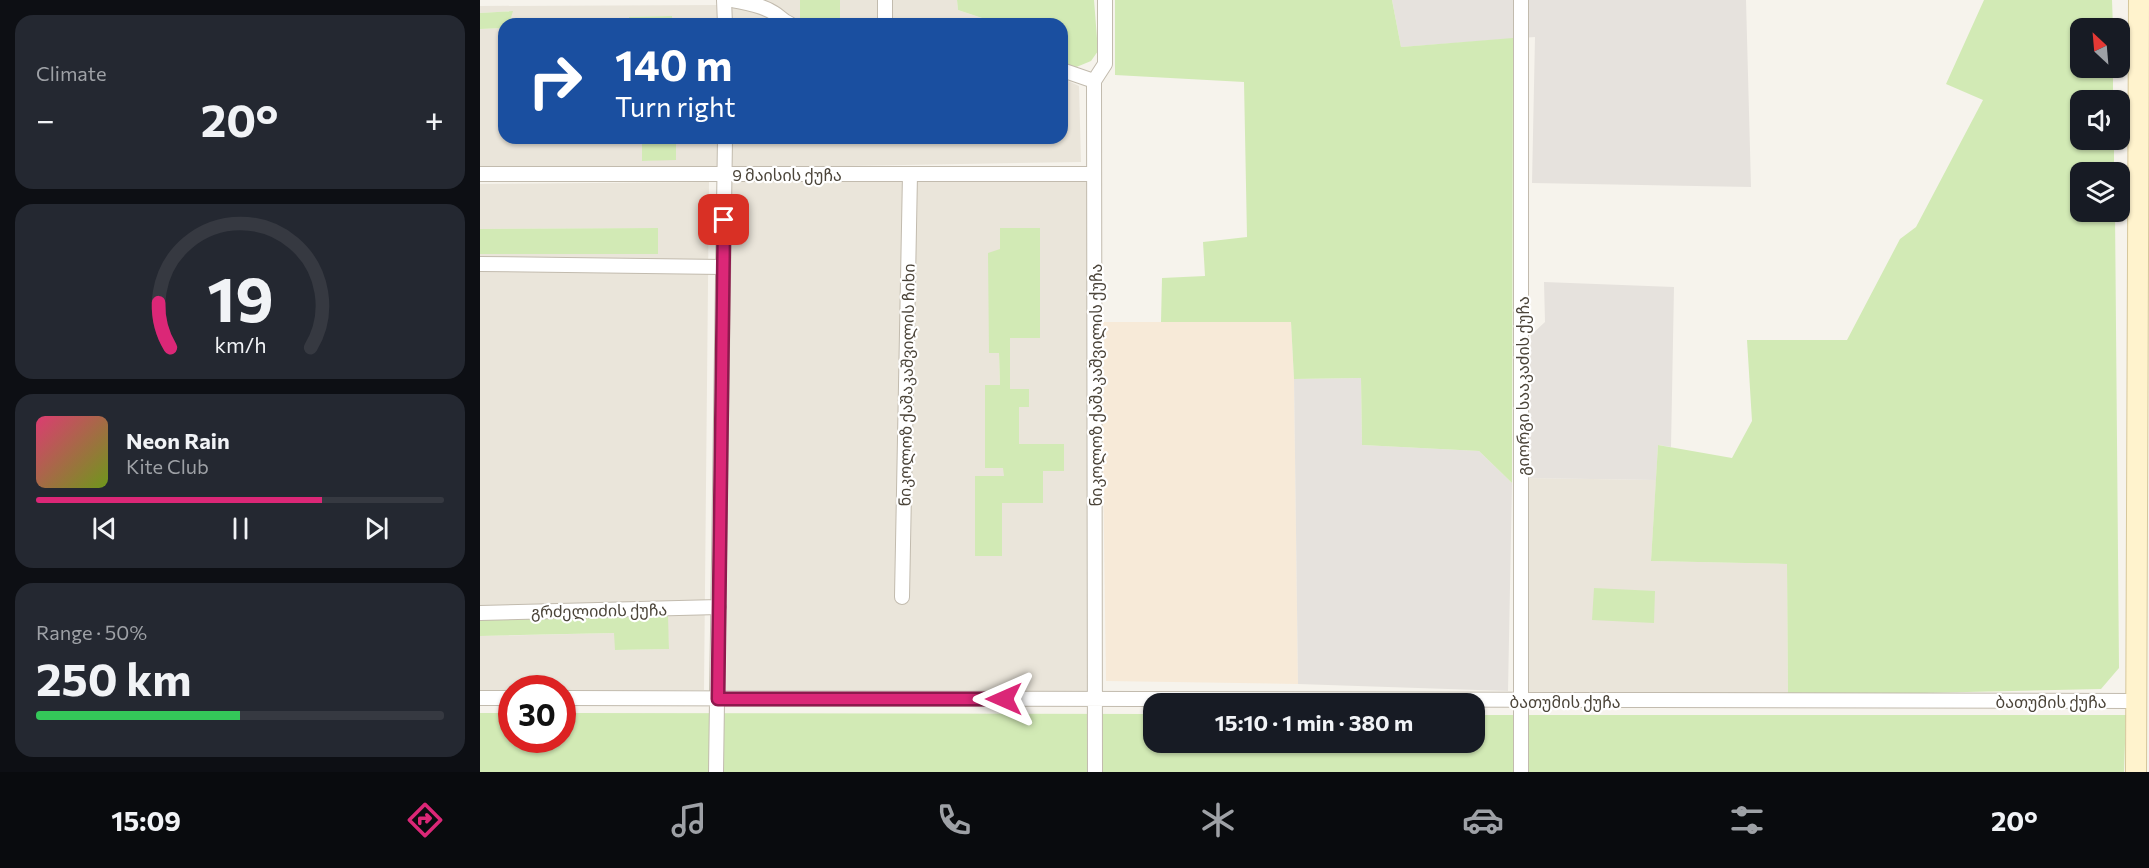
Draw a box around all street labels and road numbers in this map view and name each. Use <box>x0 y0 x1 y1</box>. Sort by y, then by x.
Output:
street label: 9 მაისის ქუჩა <box>732 165 842 185</box>
street label: ნიკოლოზ ქაშაკაშვილის ჩიხი <box>894 263 920 507</box>
street label: ნიკოლოზ ქაშაკაშვილის ქუჩა <box>1086 264 1107 506</box>
street label: გიორგი სააკაძის ქუჩა <box>1513 296 1533 476</box>
street label: გრძელიძის ქუჩა <box>531 599 667 623</box>
street label: ბათუმის ქუჩა <box>1509 692 1621 712</box>
street label: ბათუმის ქუჩა <box>1995 692 2107 712</box>

